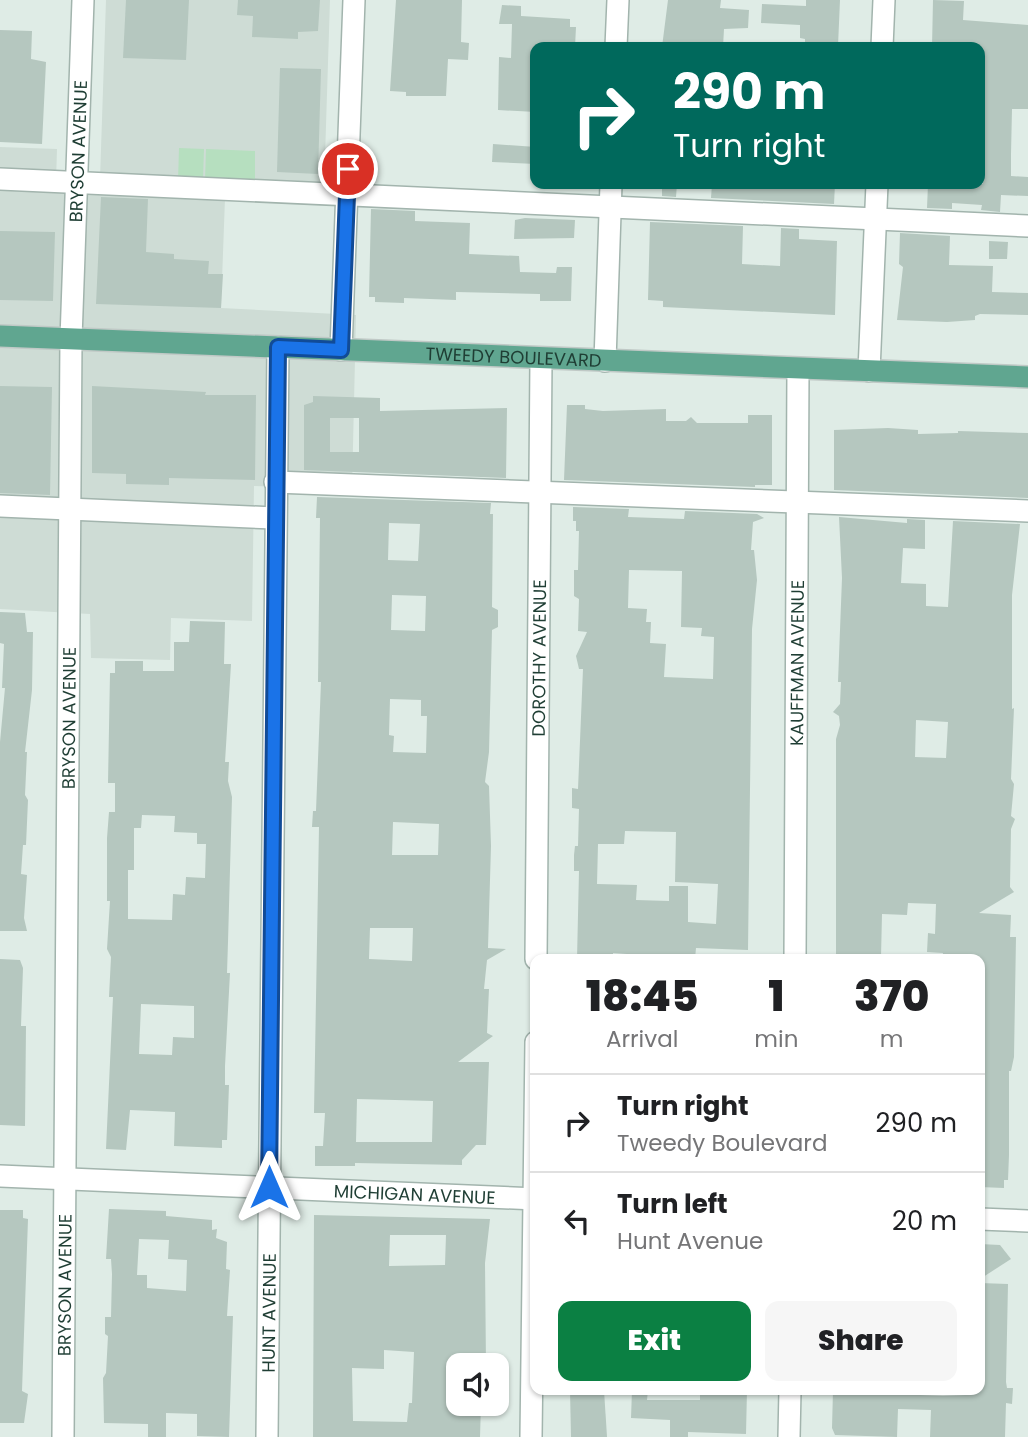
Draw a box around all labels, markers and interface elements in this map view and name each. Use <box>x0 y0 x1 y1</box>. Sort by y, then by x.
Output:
text: 290 m <box>673 58 825 126</box>
icon: right <box>558 70 649 161</box>
street label: BRYSON AVENUE <box>63 80 93 223</box>
text: Turn right <box>673 123 825 168</box>
pin <box>318 139 378 199</box>
icon: arrive <box>329 150 367 188</box>
street label: TWEEDY BOULEVARD <box>425 340 602 372</box>
street label: DOROTHY AVENUE <box>525 579 552 737</box>
street label: KAUFFMAN AVENUE <box>784 580 809 746</box>
street label: BRYSON AVENUE <box>55 647 81 789</box>
text: 18:45 <box>586 967 699 1026</box>
text: 1 <box>768 967 784 1026</box>
text: 370 <box>854 967 929 1026</box>
text: Arrival <box>606 1023 678 1055</box>
text: min <box>754 1023 798 1055</box>
text: m <box>880 1023 904 1055</box>
text: Turn right <box>617 1088 749 1124</box>
icon: right <box>558 1104 596 1142</box>
text: 290 m <box>876 1105 957 1141</box>
text: Tweedy Boulevard <box>617 1127 828 1159</box>
position arrow <box>232 1150 306 1224</box>
street label: MICHIGAN AVENUE <box>333 1178 496 1210</box>
text: Turn left <box>617 1186 728 1222</box>
icon: left <box>558 1202 596 1240</box>
text: 20 m <box>892 1203 957 1239</box>
street label: BRYSON AVENUE <box>51 1214 77 1356</box>
text: Hunt Avenue <box>617 1225 763 1257</box>
street label: HUNT AVENUE <box>255 1253 281 1373</box>
button: Exit <box>558 1301 751 1381</box>
button: Share <box>765 1301 957 1381</box>
map controls <box>446 1353 509 1416</box>
button: sound <box>446 1353 509 1416</box>

